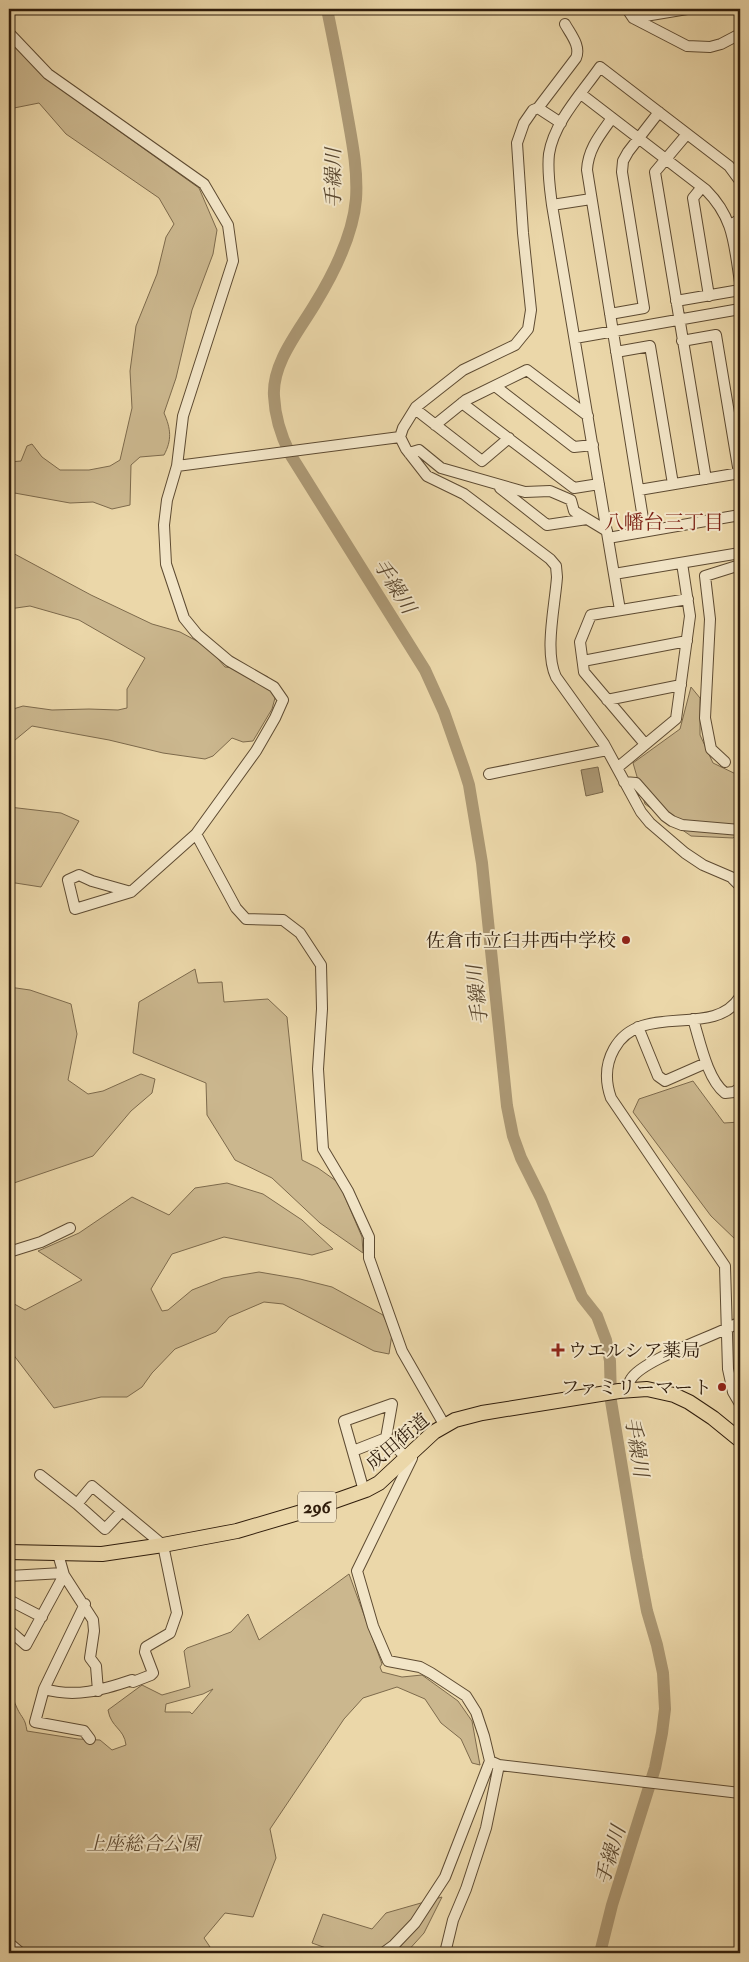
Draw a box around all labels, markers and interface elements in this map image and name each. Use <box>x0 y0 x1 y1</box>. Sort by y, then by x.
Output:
water label: 手繰川 <box>321 146 346 208</box>
district label: 八幡台三丁目 <box>604 510 724 535</box>
water label: 手繰川 <box>368 554 422 620</box>
place label: 佐倉市立臼井西中学校 <box>426 929 616 953</box>
marker: 佐倉市立臼井西中学校 <box>620 934 632 946</box>
water label: 手繰川 <box>462 962 493 1026</box>
place label: ウエルシア薬局 <box>568 1339 701 1363</box>
marker: ウエルシア薬局 <box>552 1344 564 1356</box>
place label: ファミリーマート <box>560 1376 712 1400</box>
marker: ファミリーマート <box>716 1381 728 1393</box>
street label: 成田街道 <box>361 1408 434 1475</box>
water label: 手繰川 <box>619 1415 654 1481</box>
road number: 296 <box>298 1491 336 1522</box>
water label: 手繰川 <box>590 1821 632 1887</box>
park label: 上座総合公園 <box>86 1832 203 1856</box>

